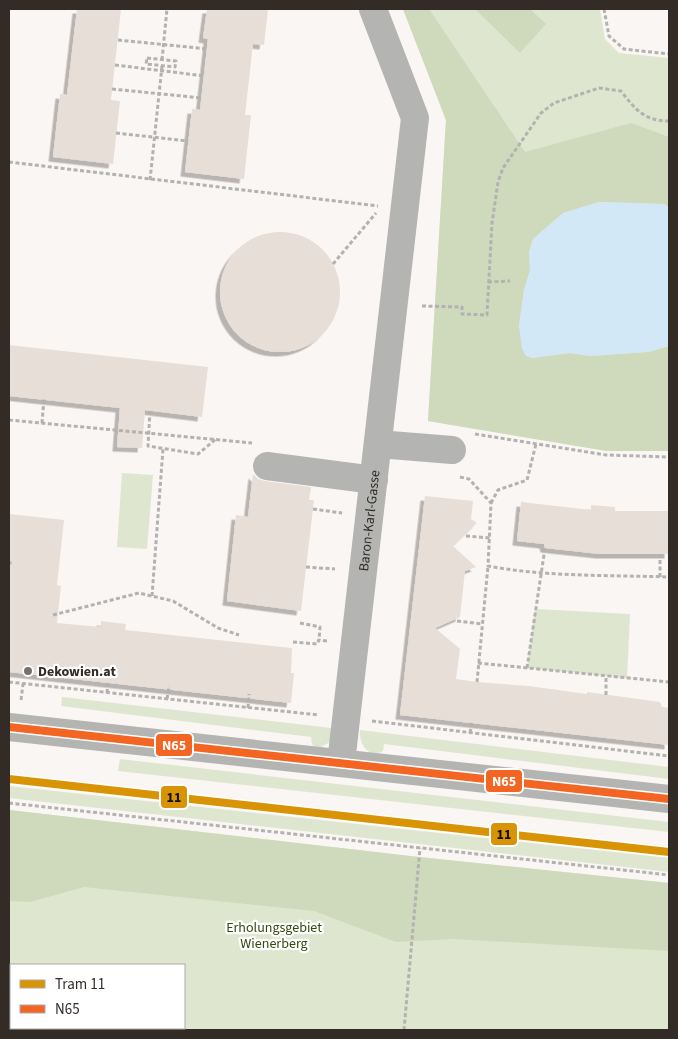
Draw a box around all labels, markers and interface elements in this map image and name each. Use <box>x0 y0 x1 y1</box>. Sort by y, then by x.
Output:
street label: Baron-Karl-Gasse <box>354 469 386 573</box>
place label: Dekowien.at <box>38 662 116 682</box>
marker: Dekowien.at <box>22 665 34 677</box>
line badge: N65 <box>155 733 193 757</box>
text: N65 <box>162 736 186 756</box>
line badge: N65 <box>485 769 523 793</box>
text: N65 <box>492 772 516 792</box>
line badge: 11 <box>160 785 188 809</box>
text: 11 <box>167 788 181 808</box>
line badge: 11 <box>490 822 518 846</box>
text: 11 <box>497 825 511 845</box>
park label: Erholungsgebiet Wienerberg <box>226 918 322 954</box>
legend <box>10 964 185 1029</box>
text: Tram 11 <box>55 974 105 995</box>
text: N65 <box>55 999 80 1020</box>

